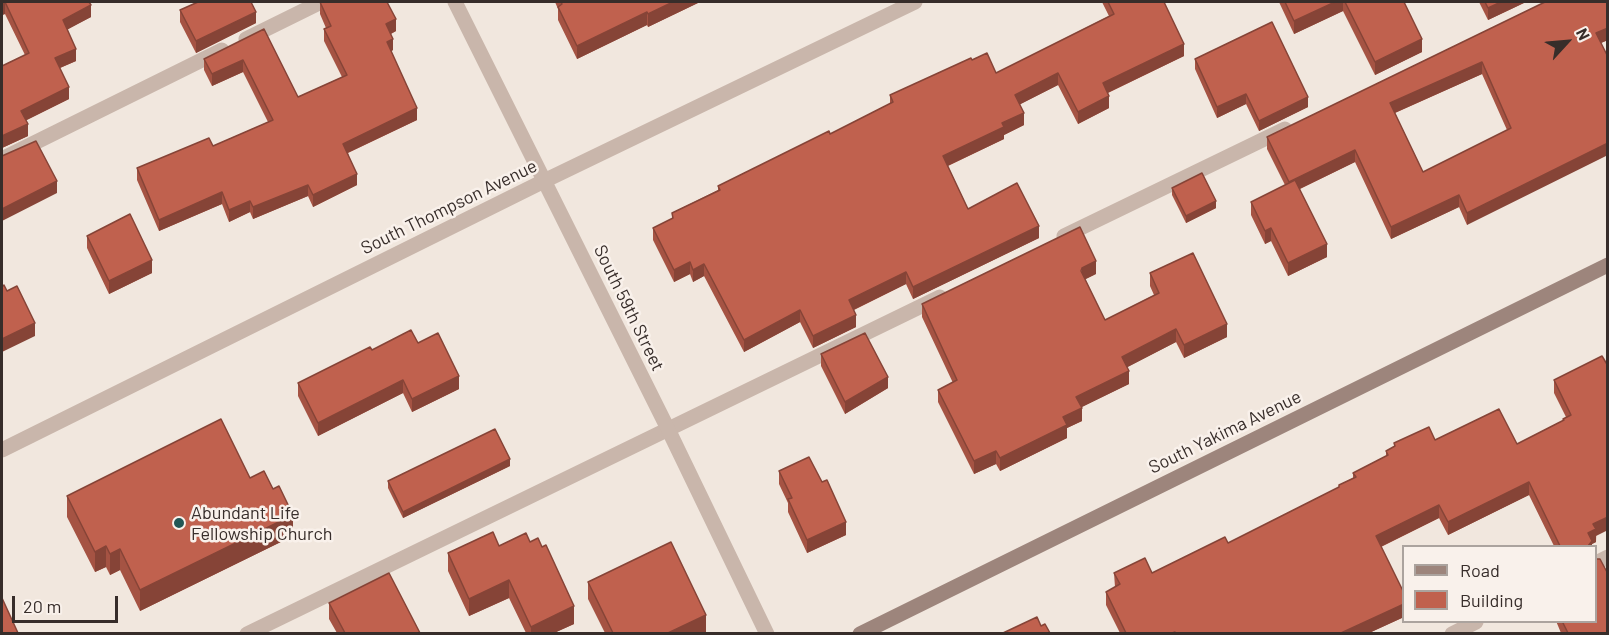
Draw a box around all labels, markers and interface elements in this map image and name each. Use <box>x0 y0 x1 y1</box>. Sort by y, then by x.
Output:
north arrow <box>1537 12 1597 72</box>
text: N <box>1573 25 1594 43</box>
street label: South Thompson Avenue <box>357 155 541 259</box>
street label: South 59th Street <box>589 241 669 375</box>
street label: South Yakima Avenue <box>1145 386 1305 478</box>
place label: Abundant Life Fellowship Church <box>191 502 333 544</box>
marker: Abundant Life Fellowship Church <box>172 516 186 530</box>
legend <box>1402 545 1597 623</box>
text: Road <box>1460 559 1500 581</box>
scale bar <box>15 584 122 622</box>
text: Building <box>1460 589 1523 611</box>
text: 20 m <box>23 595 61 617</box>

